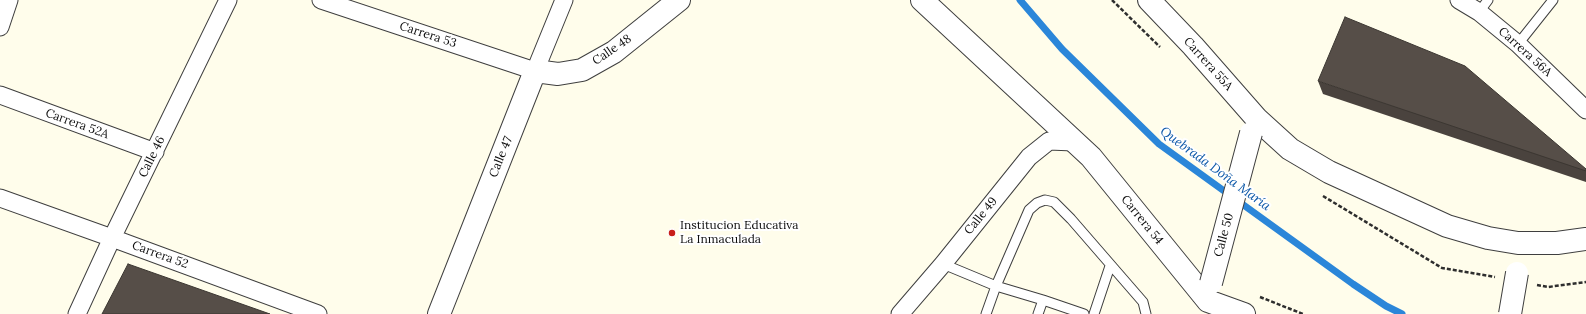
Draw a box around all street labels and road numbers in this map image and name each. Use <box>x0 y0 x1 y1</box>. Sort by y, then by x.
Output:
street label: Carrera 53 <box>398 19 458 51</box>
street label: Carrera 56A <box>1495 24 1555 80</box>
street label: Calle 48 <box>590 32 634 68</box>
street label: Carrera 55A <box>1180 34 1236 94</box>
street label: Carrera 52A <box>43 106 111 142</box>
street label: Calle 46 <box>136 134 168 180</box>
street label: Calle 47 <box>486 134 516 180</box>
street label: Carrera 54 <box>1118 193 1166 247</box>
street label: Calle 49 <box>961 194 1001 238</box>
street label: Calle 50 <box>1211 212 1237 258</box>
street label: Carrera 52 <box>130 238 190 272</box>

